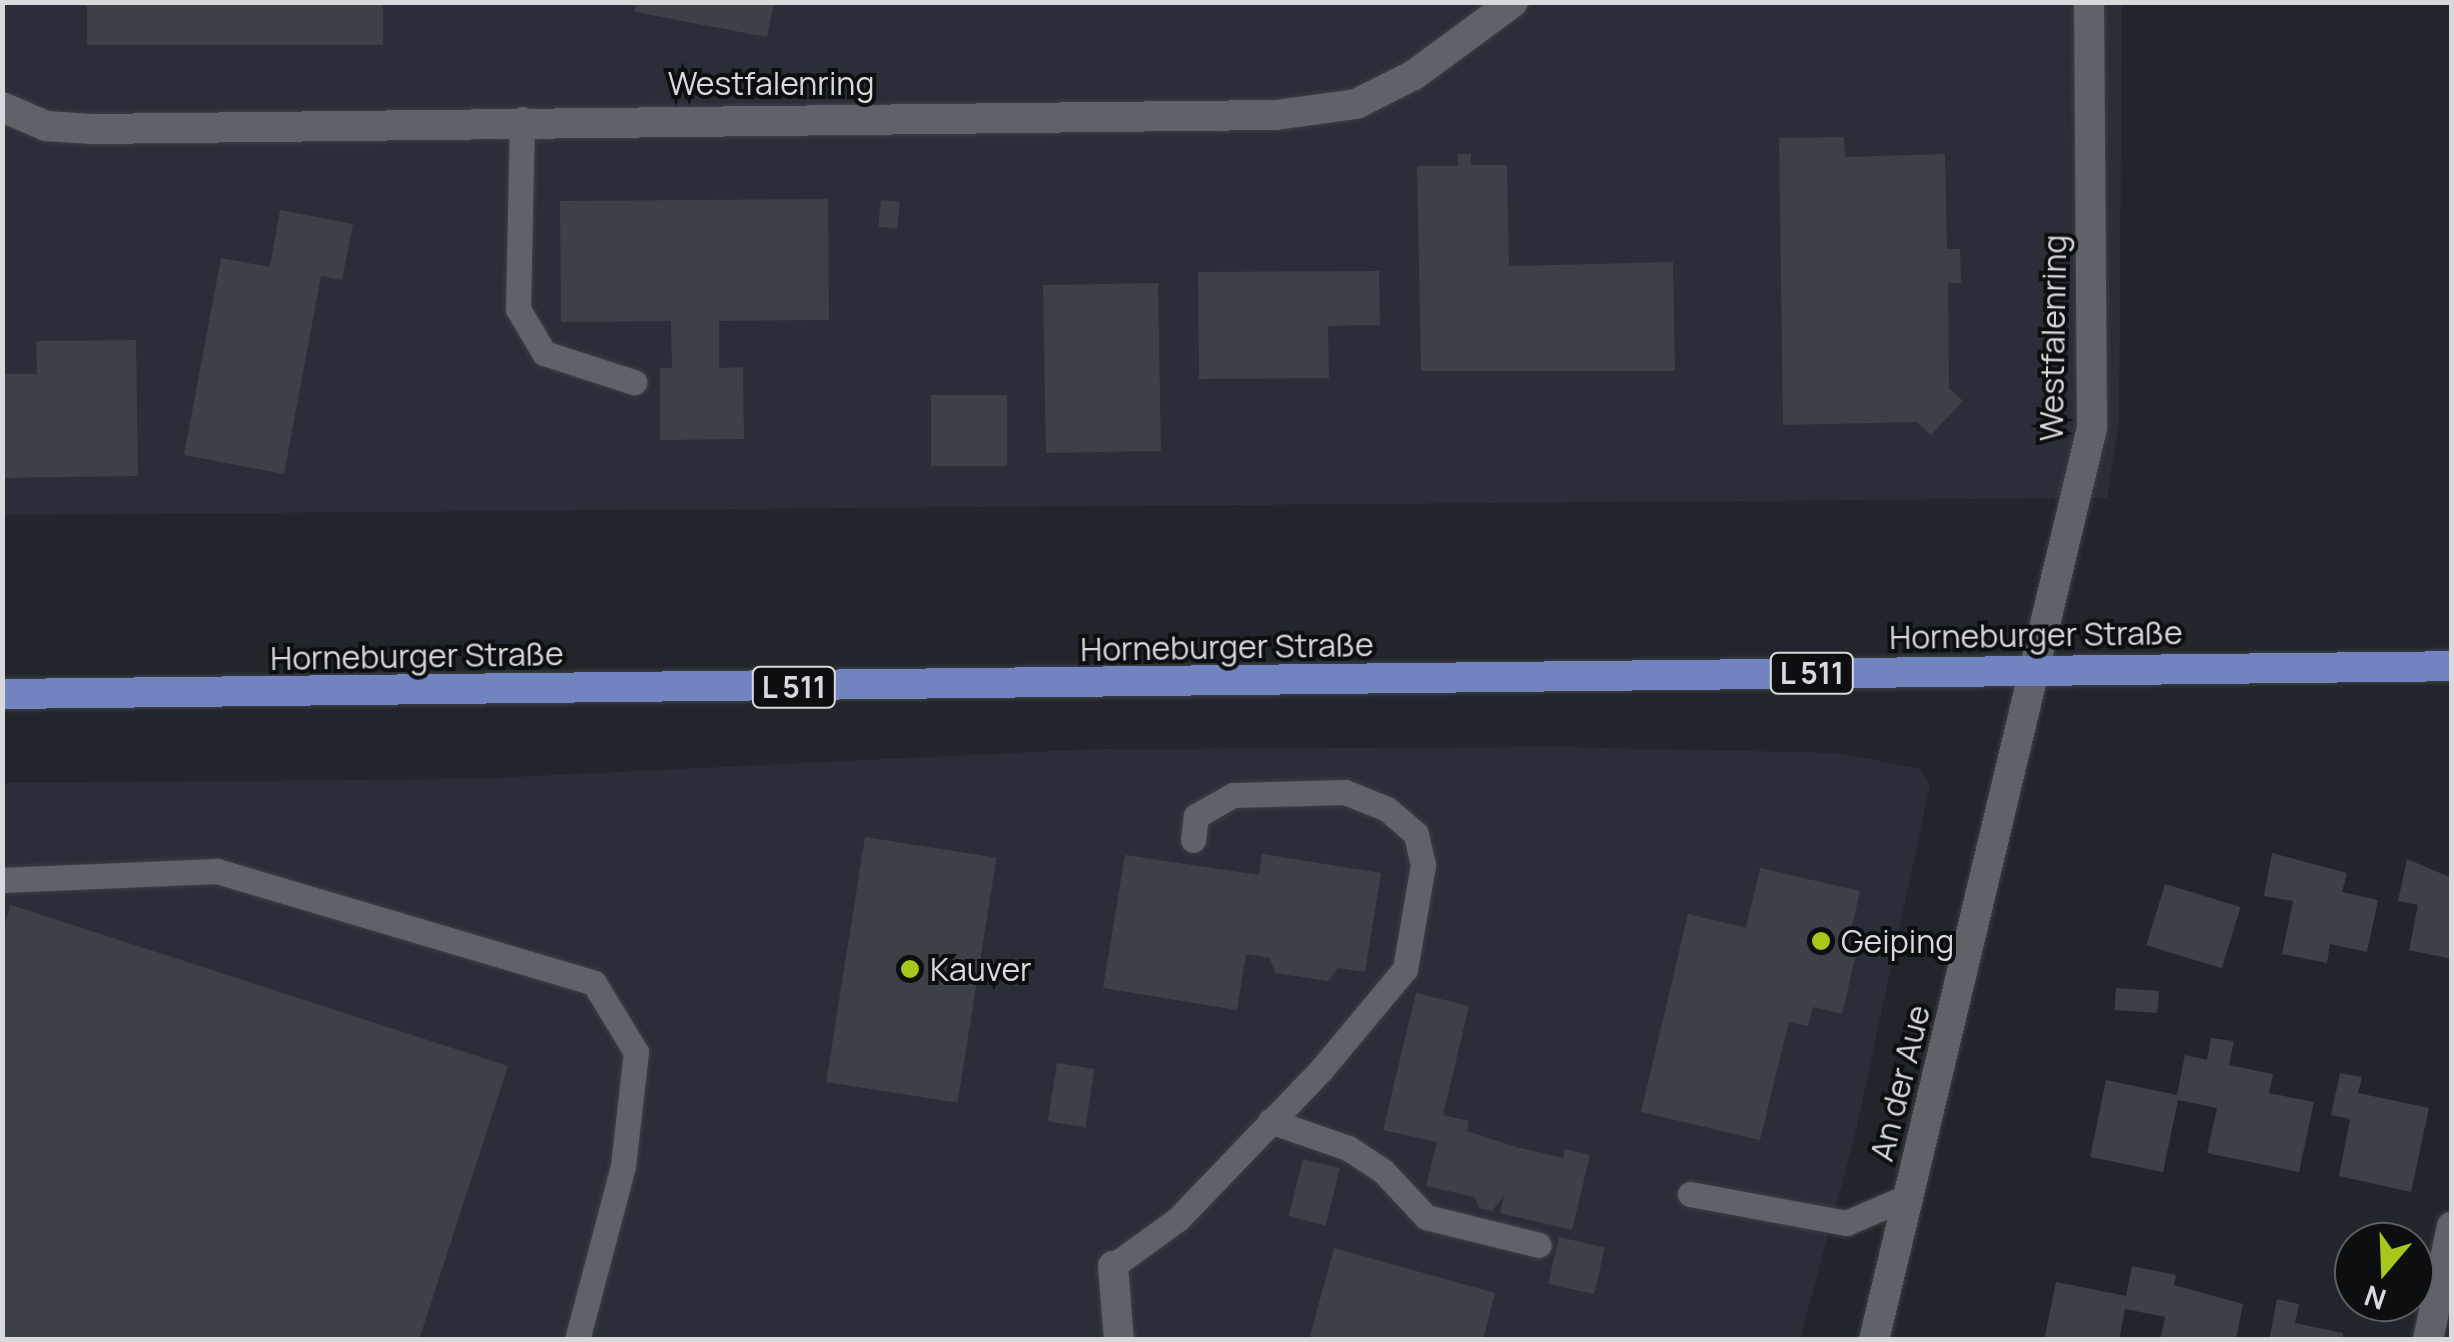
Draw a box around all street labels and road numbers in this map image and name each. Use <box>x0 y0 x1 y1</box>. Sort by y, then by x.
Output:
street label: Westfalenring <box>668 64 874 102</box>
street label: Westfalenring <box>2032 234 2074 442</box>
street label: Horneburger Straße <box>1889 613 2183 657</box>
street label: Horneburger Straße <box>1080 625 1374 669</box>
street label: Horneburger Straße <box>270 634 564 678</box>
road number: L 511 <box>1767 648 1857 698</box>
road number: L 511 <box>749 662 839 712</box>
street label: An der Aue <box>1862 1001 1938 1165</box>

